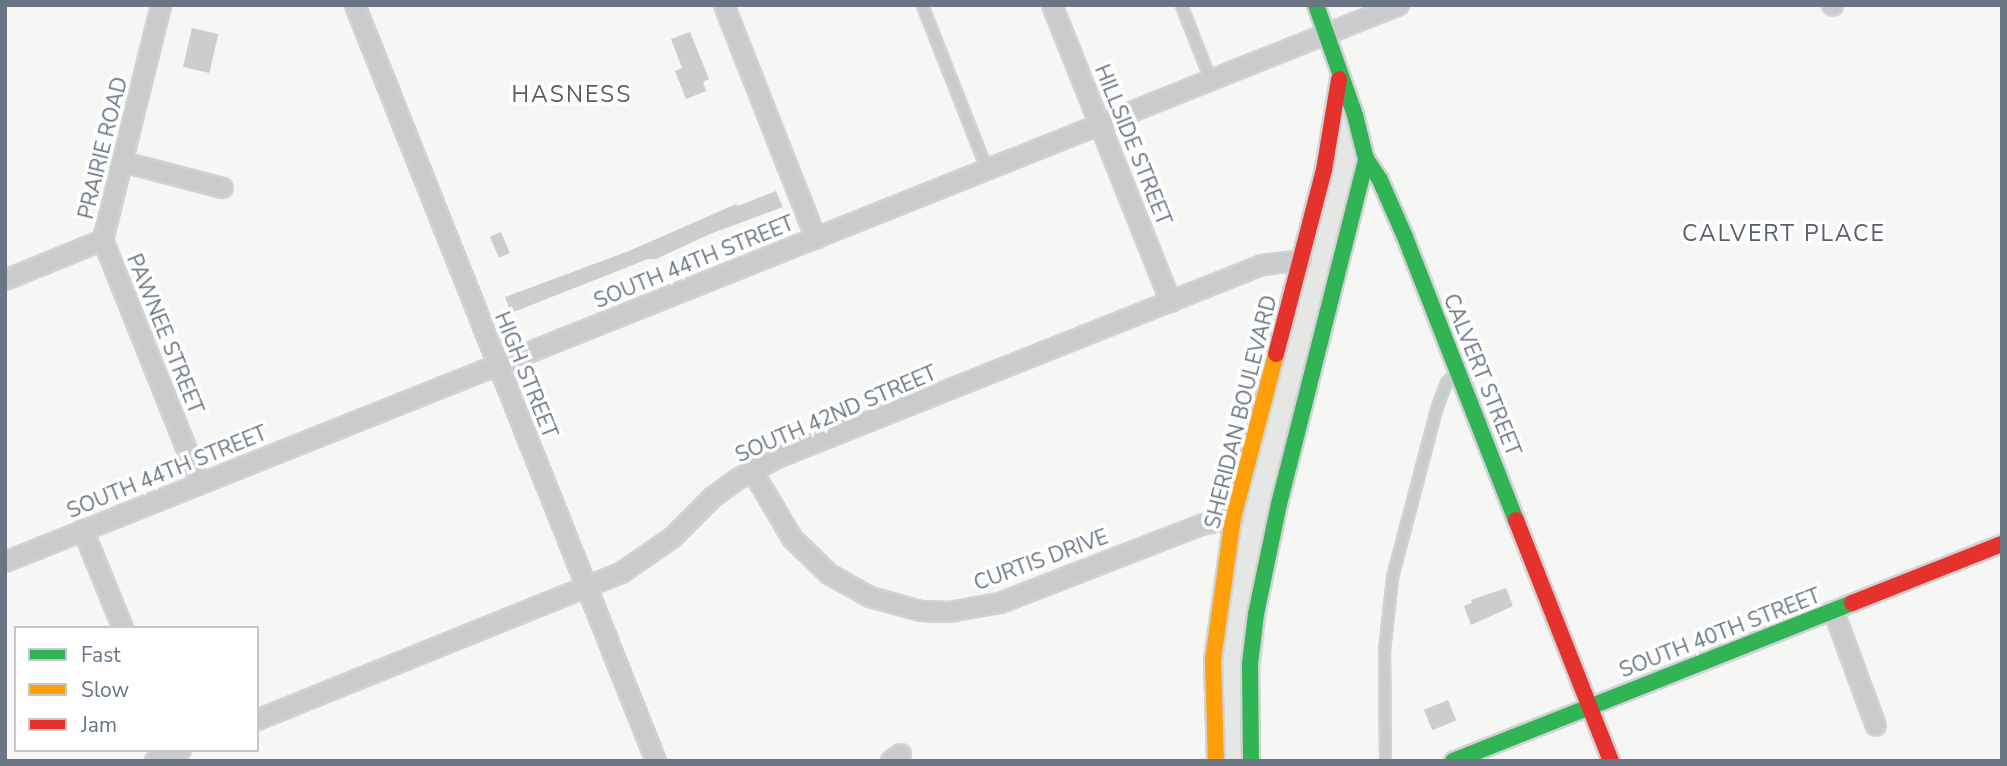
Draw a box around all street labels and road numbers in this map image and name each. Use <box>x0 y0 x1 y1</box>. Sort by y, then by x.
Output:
street label: HILLSIDE STREET <box>1089 61 1177 229</box>
street label: PRAIRIE ROAD <box>73 74 133 222</box>
street label: SOUTH 44TH STREET <box>590 210 798 314</box>
street label: PAWNEE STREET <box>121 250 209 418</box>
street label: CALVERT STREET <box>1438 290 1526 460</box>
street label: SHERIDAN BOULEVARD <box>1200 293 1282 531</box>
street label: HIGH STREET <box>489 308 563 442</box>
street label: SOUTH 42ND STREET <box>732 360 940 468</box>
street label: SOUTH 44TH STREET <box>63 420 271 524</box>
street label: CURTIS DRIVE <box>970 524 1112 596</box>
street label: SOUTH 40TH STREET <box>1616 583 1824 683</box>

